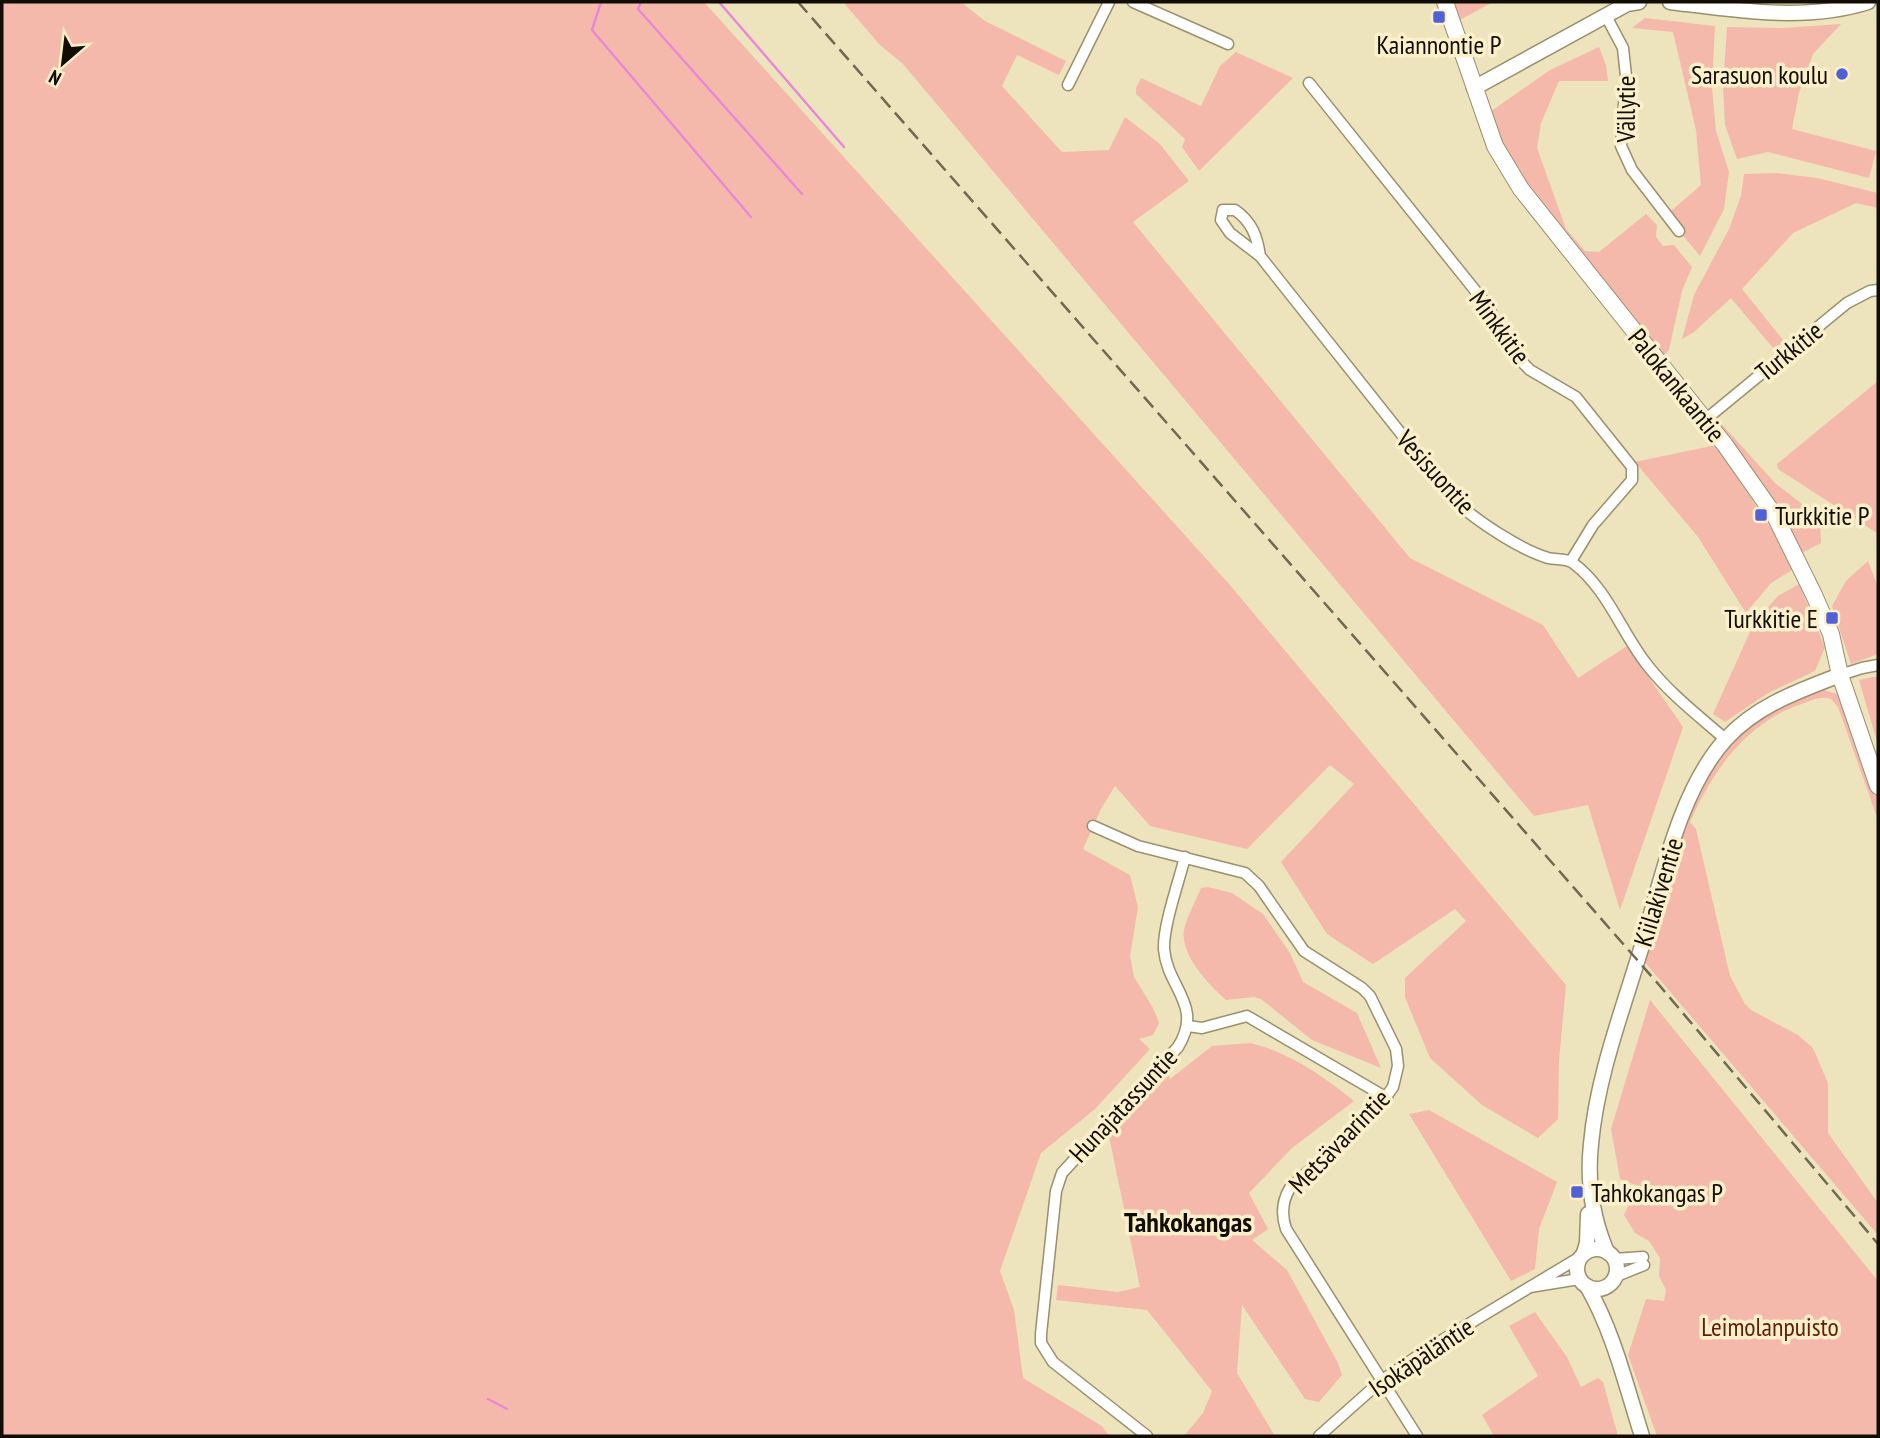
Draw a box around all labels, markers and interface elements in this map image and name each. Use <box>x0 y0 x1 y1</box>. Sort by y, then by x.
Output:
marker: Kaiannontie P <box>1431 9 1447 25</box>
north arrow <box>28 28 98 98</box>
place label: Kaiannontie P <box>1377 28 1501 61</box>
place label: Sarasuon koulu <box>1691 58 1828 91</box>
text: N <box>45 65 65 91</box>
marker: Sarasuon koulu <box>1834 66 1850 82</box>
street label: Vällytie <box>1609 76 1642 143</box>
street label: Minkkitie <box>1462 284 1538 370</box>
street label: Turkkitie <box>1749 314 1829 388</box>
street label: Palokankaantie <box>1621 322 1733 448</box>
street label: Vesisuontie <box>1389 422 1482 521</box>
place label: Turkkitie P <box>1775 499 1869 532</box>
marker: Turkkitie P <box>1753 507 1769 523</box>
place label: Turkkitie E <box>1724 602 1818 635</box>
marker: Turkkitie E <box>1824 610 1840 626</box>
street label: Kiilakiventie <box>1626 834 1690 950</box>
street label: Hunajatassuntie <box>1062 1041 1184 1169</box>
street label: Metsävaarintie <box>1281 1082 1397 1200</box>
place label: Tahkokangas P <box>1591 1176 1723 1209</box>
marker: Tahkokangas P <box>1569 1184 1585 1200</box>
district label: Tahkokangas <box>1124 1203 1252 1240</box>
street label: Isokäpäläntie <box>1362 1310 1480 1404</box>
park label: Leimolanpuisto <box>1701 1310 1839 1343</box>

